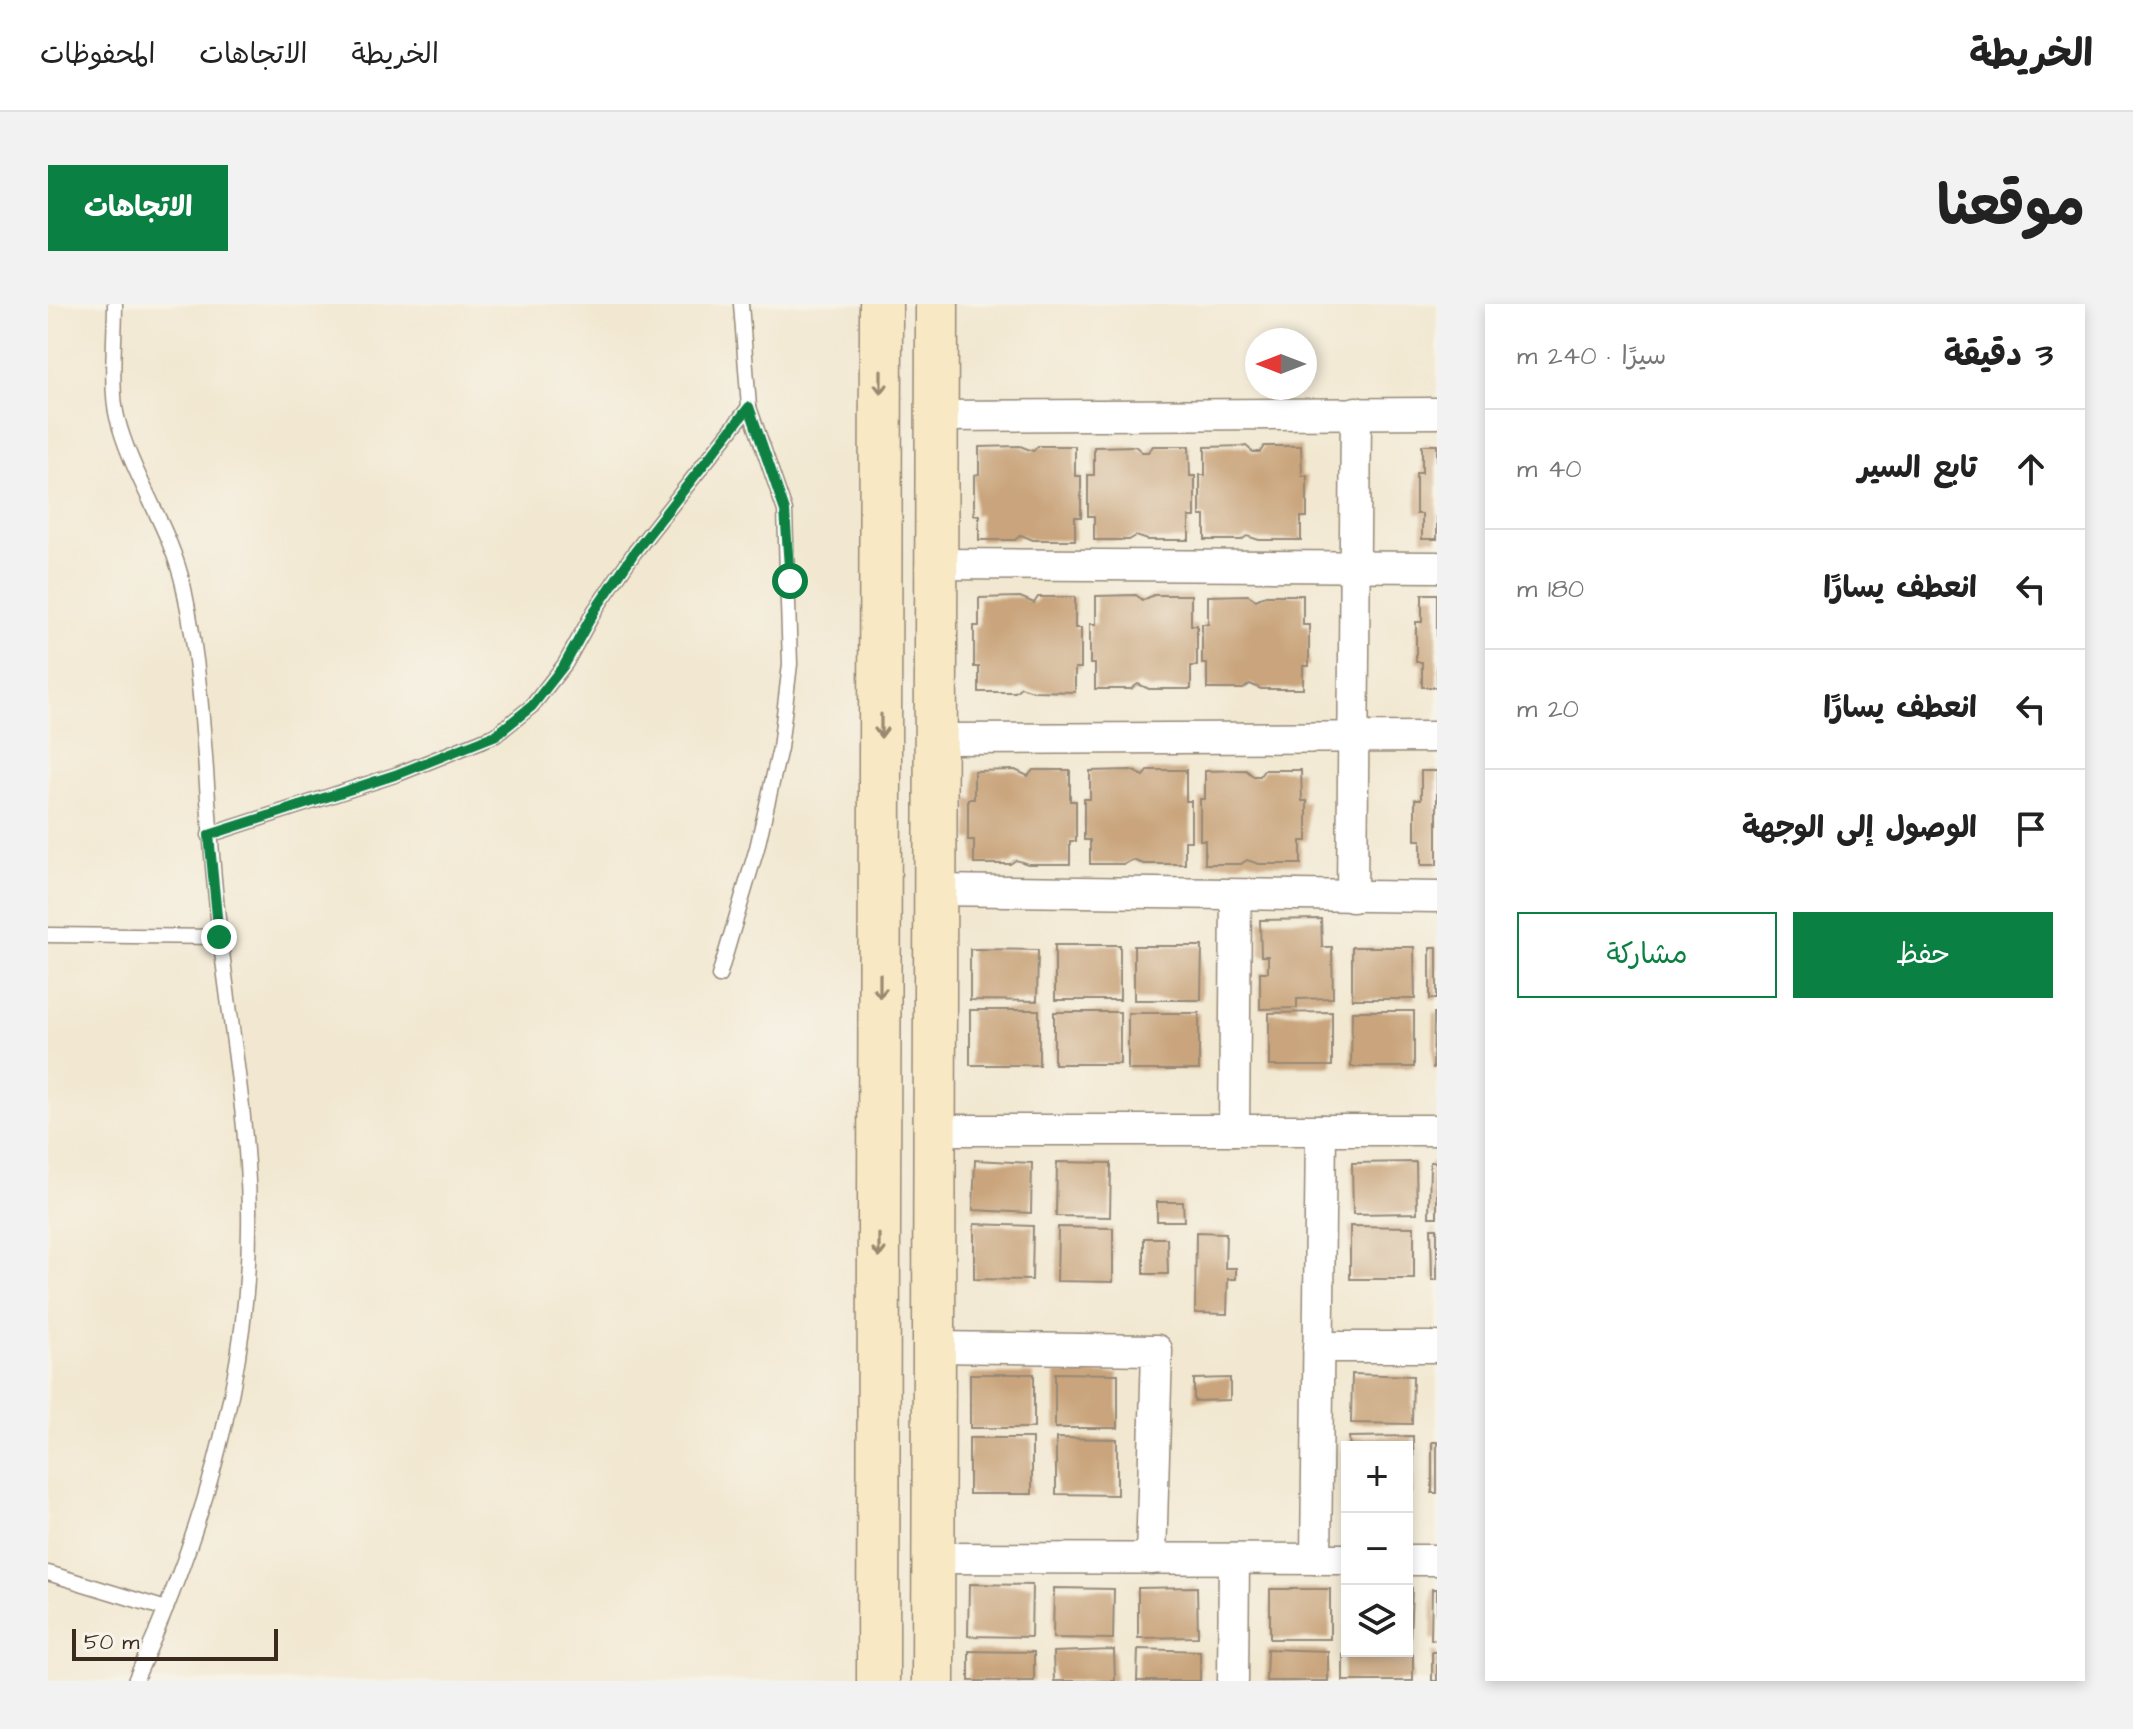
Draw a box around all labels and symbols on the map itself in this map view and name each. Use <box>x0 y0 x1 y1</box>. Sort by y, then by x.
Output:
north arrow <box>1245 328 1317 400</box>
one-way arrow <box>873 368 889 395</box>
route start <box>772 563 808 599</box>
one-way arrow <box>873 712 888 739</box>
route end <box>201 919 237 955</box>
one-way arrow <box>872 972 888 999</box>
one-way arrow <box>871 1232 887 1259</box>
scale bar <box>72 1625 278 1661</box>

